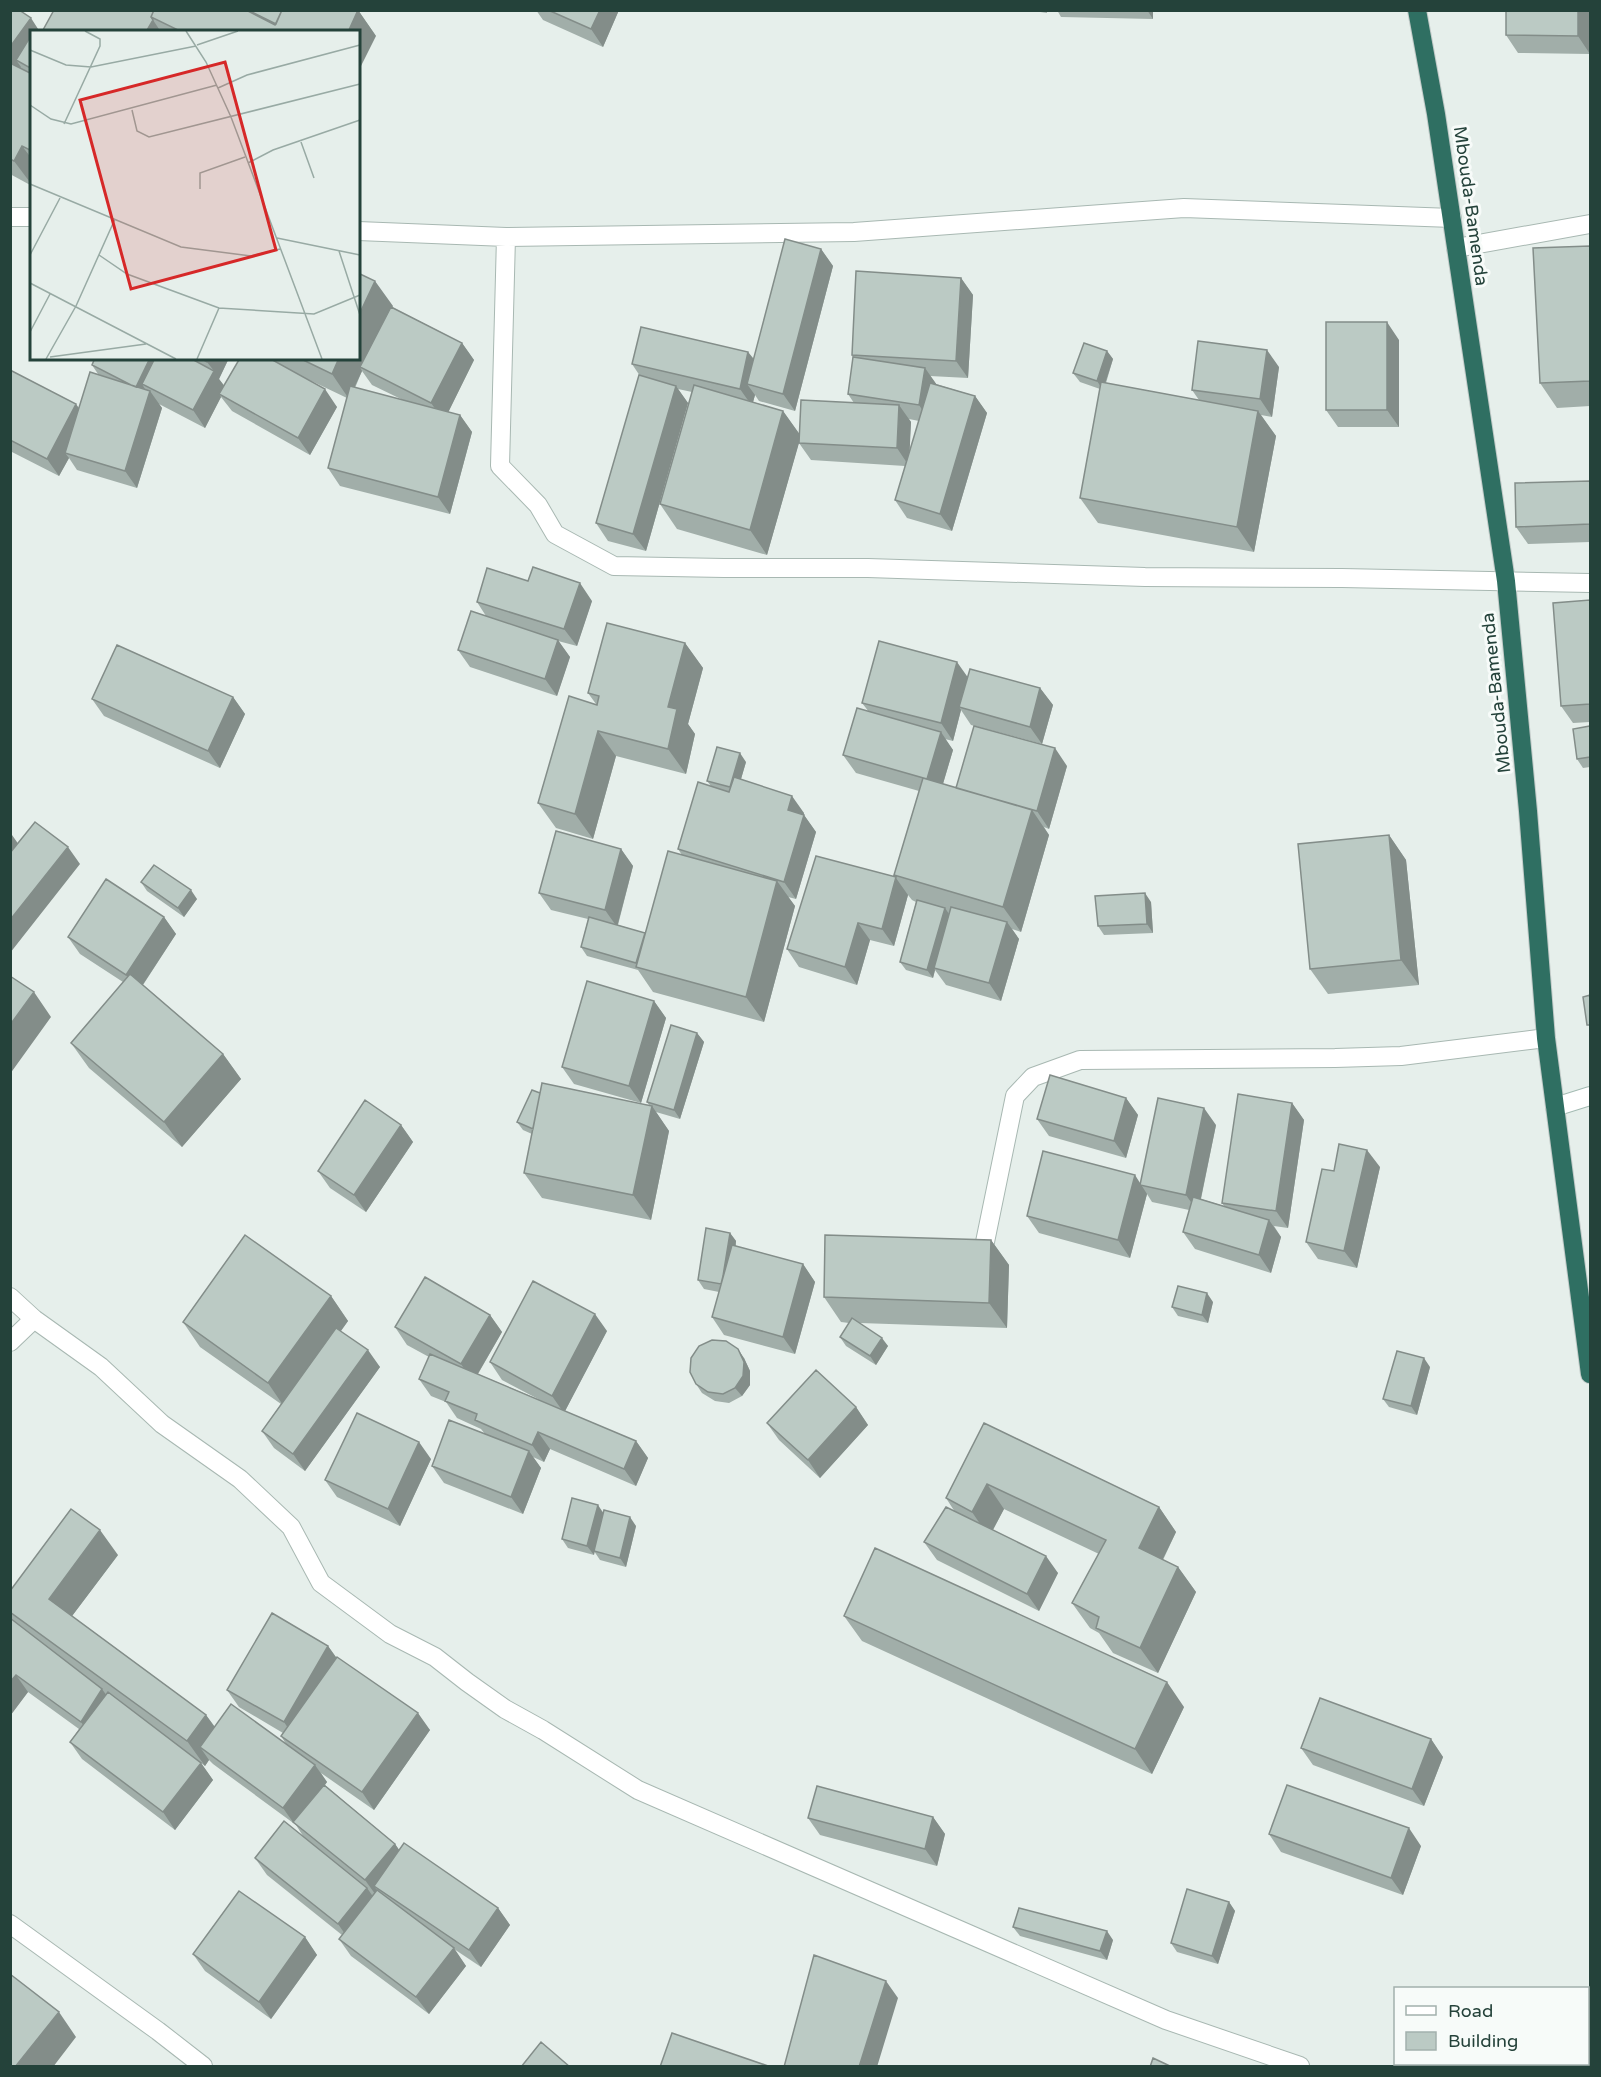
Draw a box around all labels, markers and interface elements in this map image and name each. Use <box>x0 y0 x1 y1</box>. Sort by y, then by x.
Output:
inset map <box>30 30 360 360</box>
street label: Mbouda-Bamenda <box>1449 125 1493 287</box>
street label: Mbouda-Bamenda <box>1477 612 1515 774</box>
legend <box>1394 1987 1589 2065</box>
text: Road <box>1448 2000 1493 2022</box>
text: Building <box>1448 2030 1518 2052</box>

